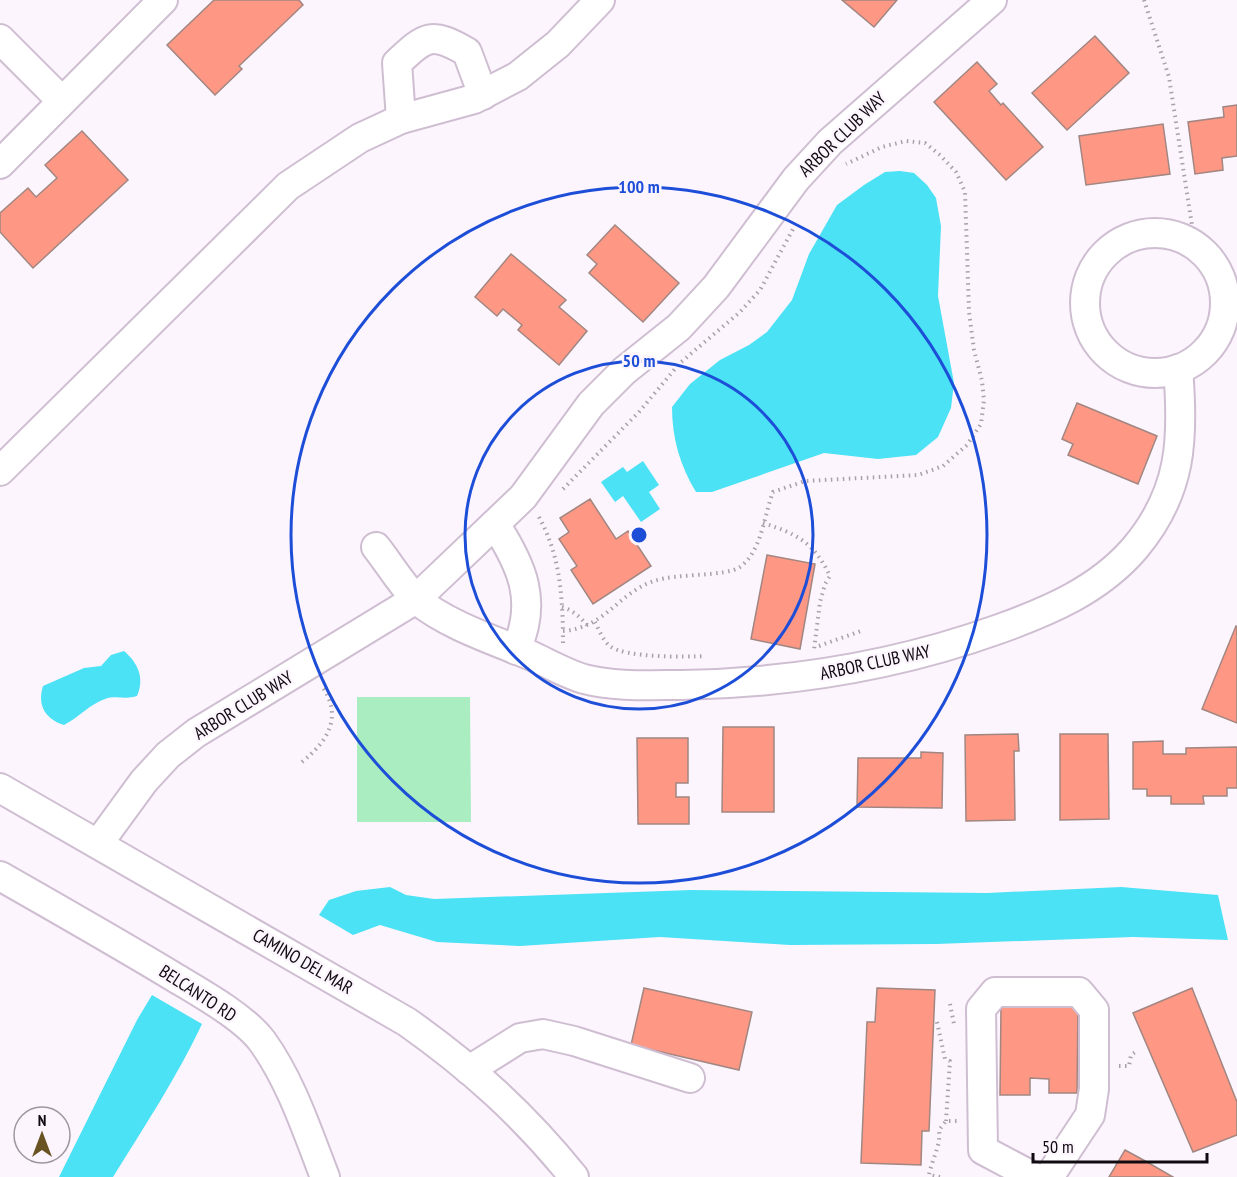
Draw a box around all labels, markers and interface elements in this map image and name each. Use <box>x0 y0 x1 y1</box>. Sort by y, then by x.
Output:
street label: ARBOR CLUB WAY <box>794 86 891 181</box>
text: 100 m <box>618 175 660 198</box>
text: 50 m <box>623 349 655 372</box>
centre of rings <box>629 525 649 545</box>
street label: ARBOR CLUB WAY <box>818 639 933 685</box>
street label: ARBOR CLUB WAY <box>189 665 297 745</box>
street label: CAMINO DEL MAR <box>249 923 357 999</box>
street label: BELCANTO RD <box>155 959 241 1027</box>
north arrow <box>12 1105 72 1165</box>
text: N <box>38 1110 46 1130</box>
scale bar <box>1033 1126 1207 1164</box>
text: 50 m <box>1042 1135 1074 1158</box>

